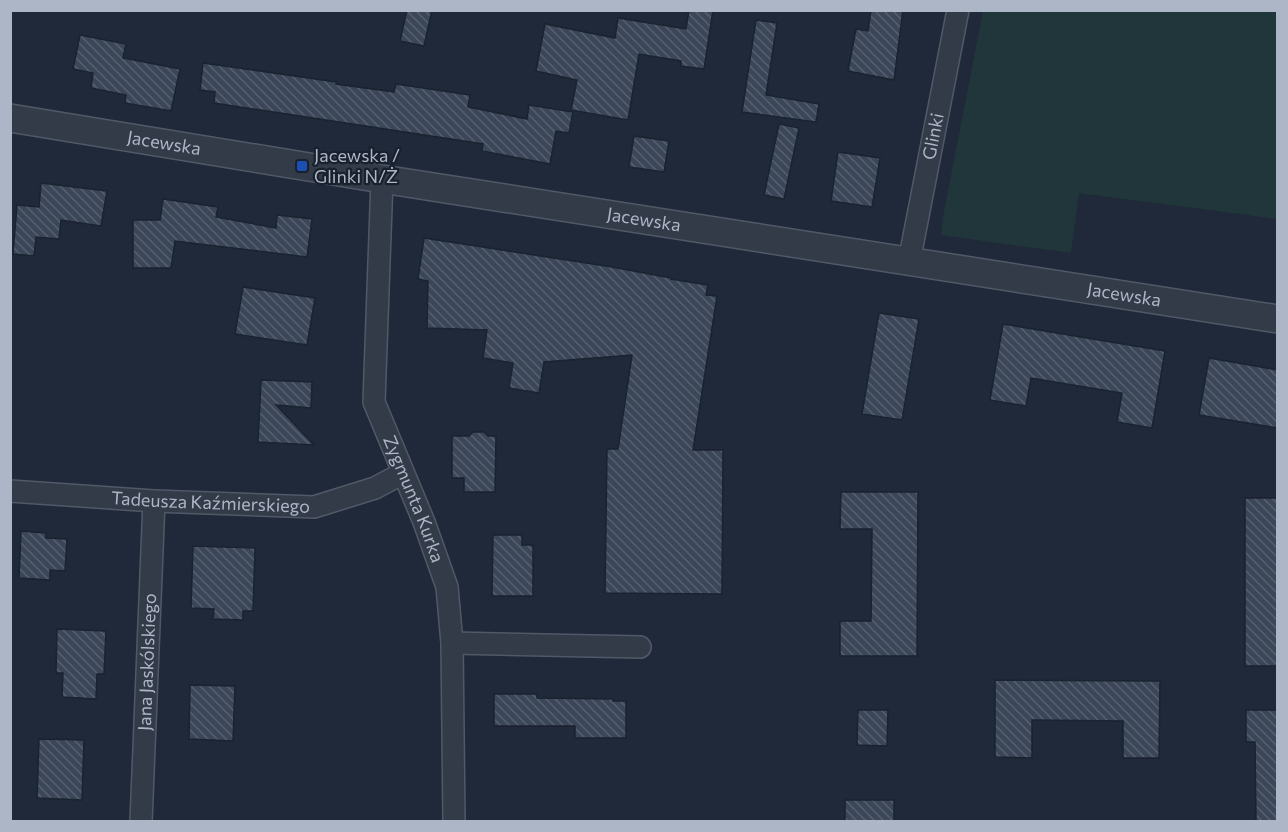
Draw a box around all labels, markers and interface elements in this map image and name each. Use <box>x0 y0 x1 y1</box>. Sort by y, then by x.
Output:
street label: Glinki <box>917 111 948 161</box>
street label: Jacewska <box>126 125 203 159</box>
place label: Jacewska / Glinki N/Ż <box>314 144 400 187</box>
marker: Jacewska / Glinki N/Ż <box>295 159 309 173</box>
street label: Jacewska <box>605 202 683 236</box>
street label: Jacewska <box>1086 277 1163 311</box>
street label: Zygmunta Kurka <box>379 432 449 565</box>
street label: Tadeusza Kaźmierskiego <box>111 486 311 517</box>
street label: Jana Jaskólskiego <box>133 593 160 731</box>

